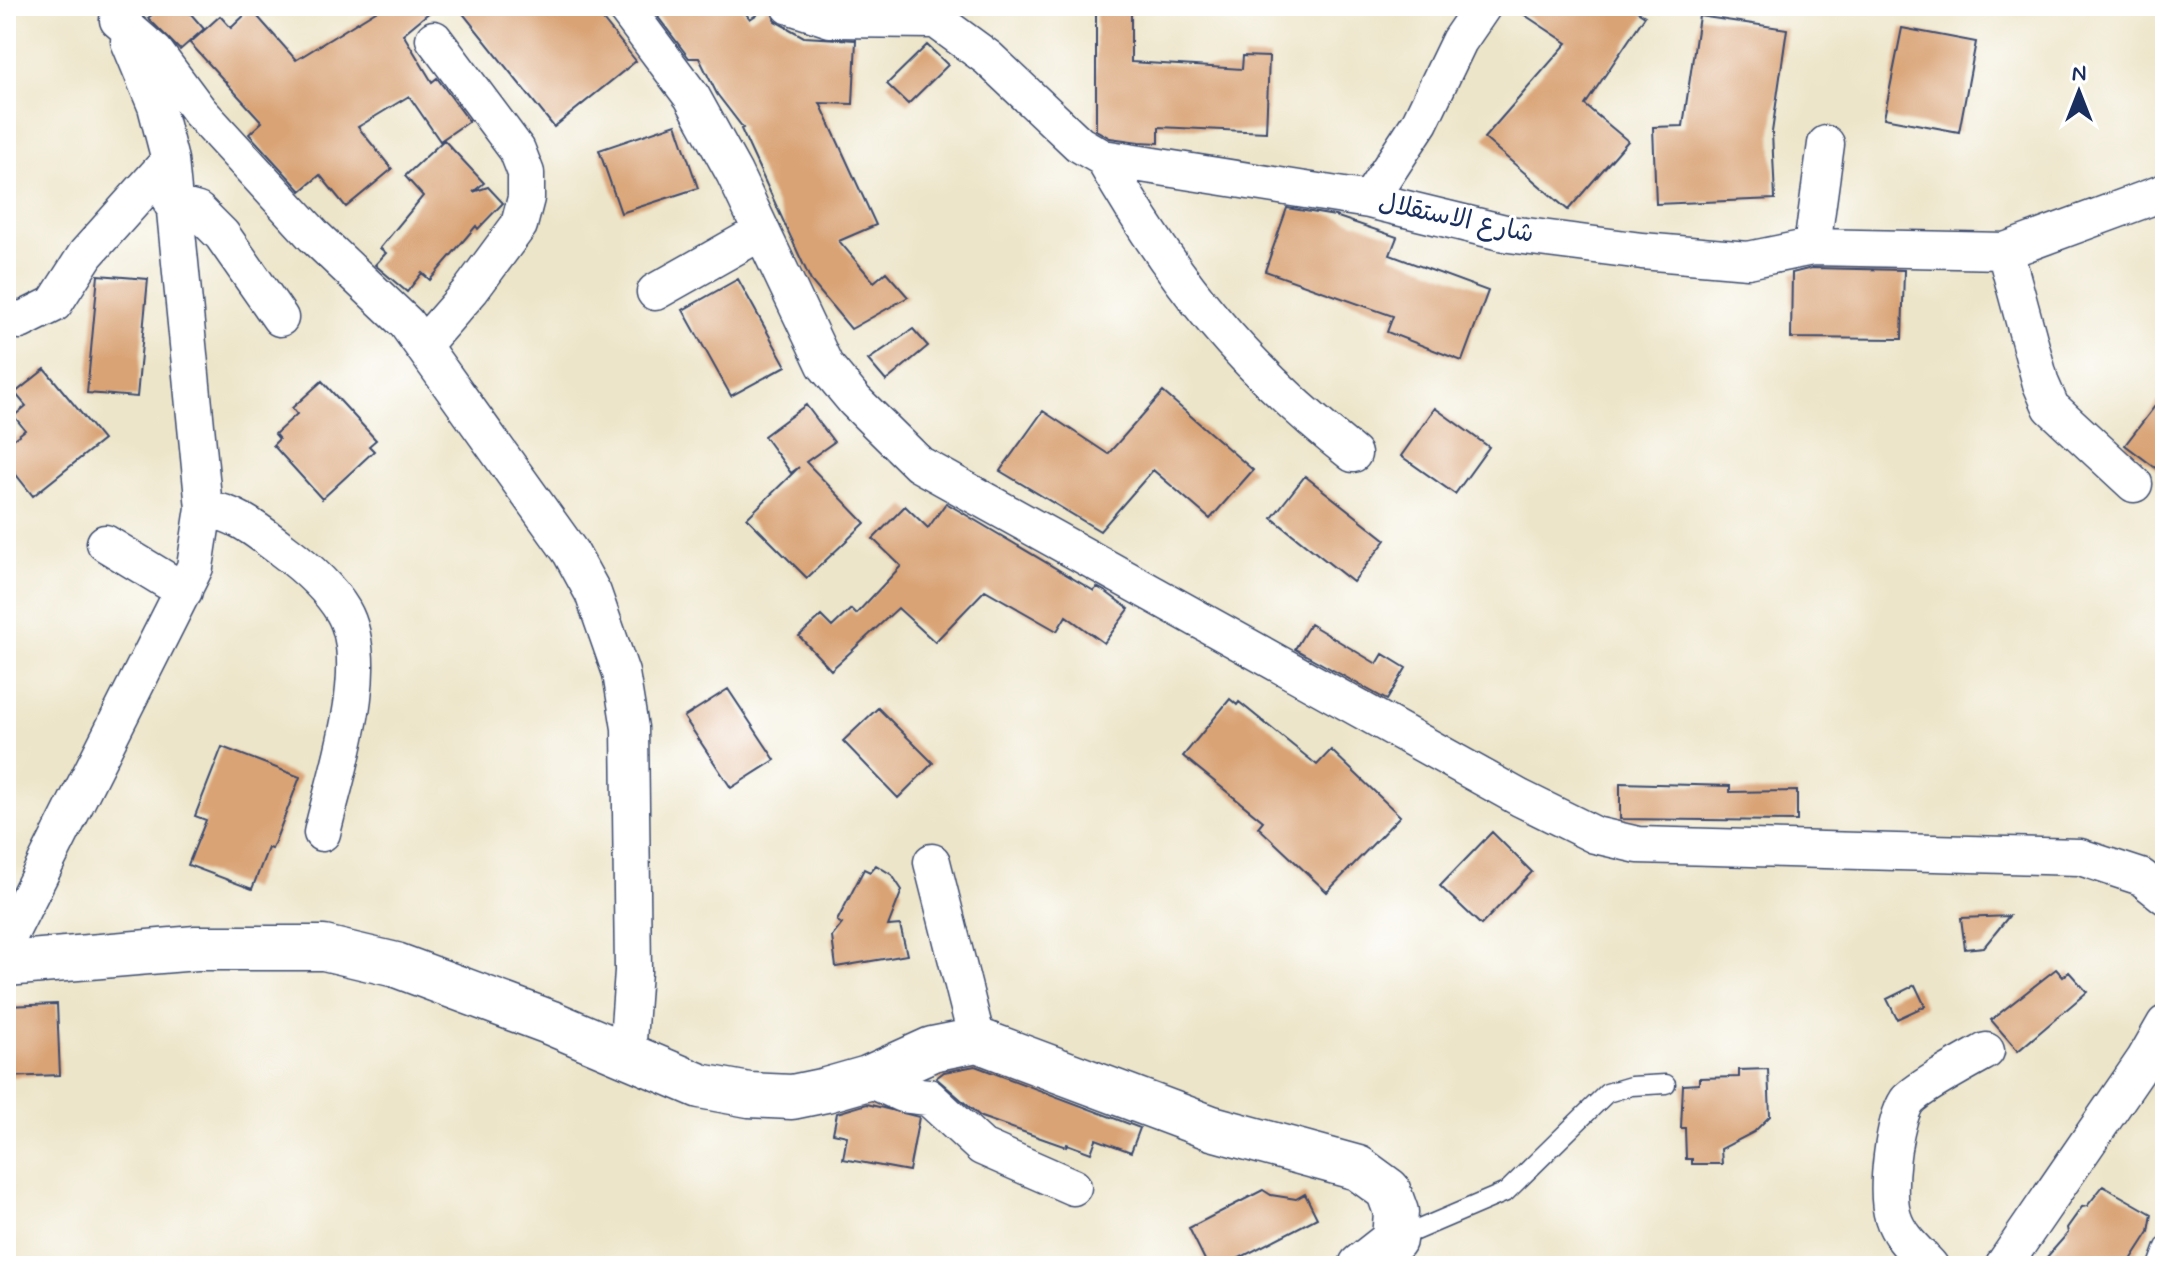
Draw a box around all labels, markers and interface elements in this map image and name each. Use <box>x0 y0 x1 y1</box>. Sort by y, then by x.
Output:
north arrow <box>2039 52 2119 132</box>
text: N <box>2072 60 2086 88</box>
street label: شارع الاستقلال <box>1375 186 1537 252</box>

